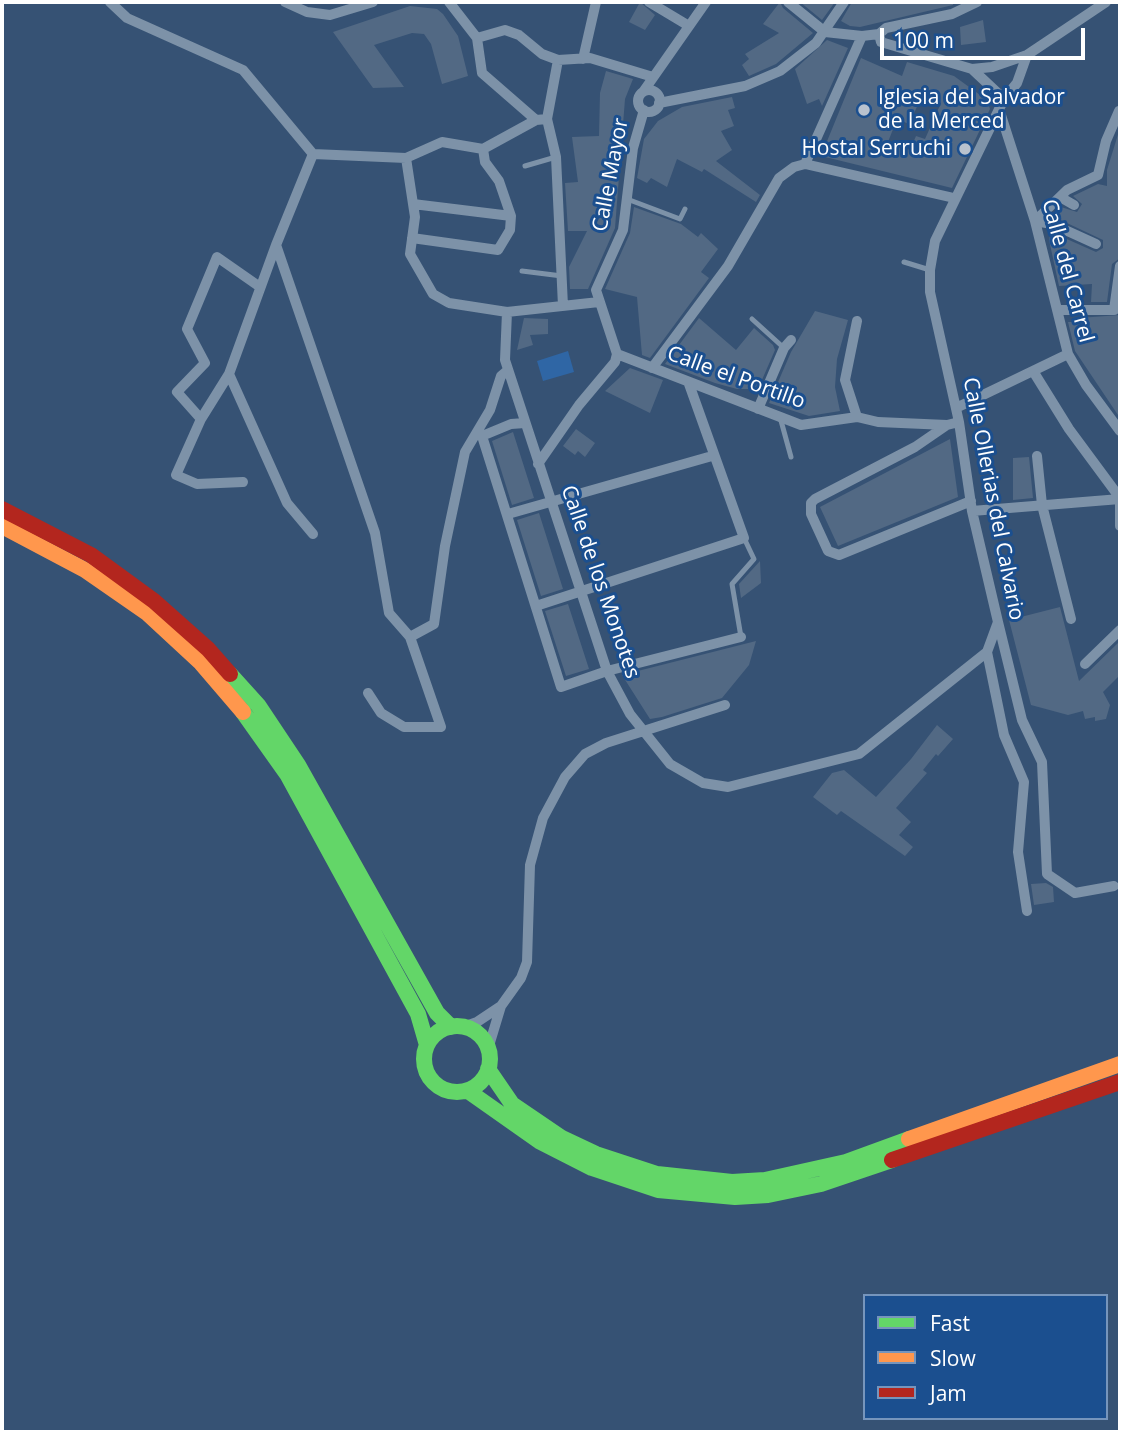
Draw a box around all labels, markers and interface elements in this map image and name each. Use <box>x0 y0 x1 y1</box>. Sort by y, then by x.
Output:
scale bar <box>884 14 1089 58</box>
text: 100 m <box>893 26 954 54</box>
place label: Iglesia del Salvador de la Merced <box>878 85 1065 135</box>
marker: Iglesia del Salvador de la Merced <box>856 102 872 118</box>
street label: Calle Mayor <box>588 116 634 234</box>
place label: Hostal Serruchi <box>801 136 951 162</box>
marker: Hostal Serruchi <box>957 141 973 157</box>
street label: Calle del Carrel <box>1036 197 1098 345</box>
street label: Calle el Portillo <box>663 341 809 415</box>
street label: Calle Ollerias del Calvario <box>957 375 1029 623</box>
street label: Calle de los Monotes <box>555 482 645 682</box>
legend <box>863 1294 1108 1420</box>
text: Fast <box>930 1309 970 1337</box>
text: Slow <box>930 1344 976 1372</box>
text: Jam <box>930 1379 967 1407</box>

